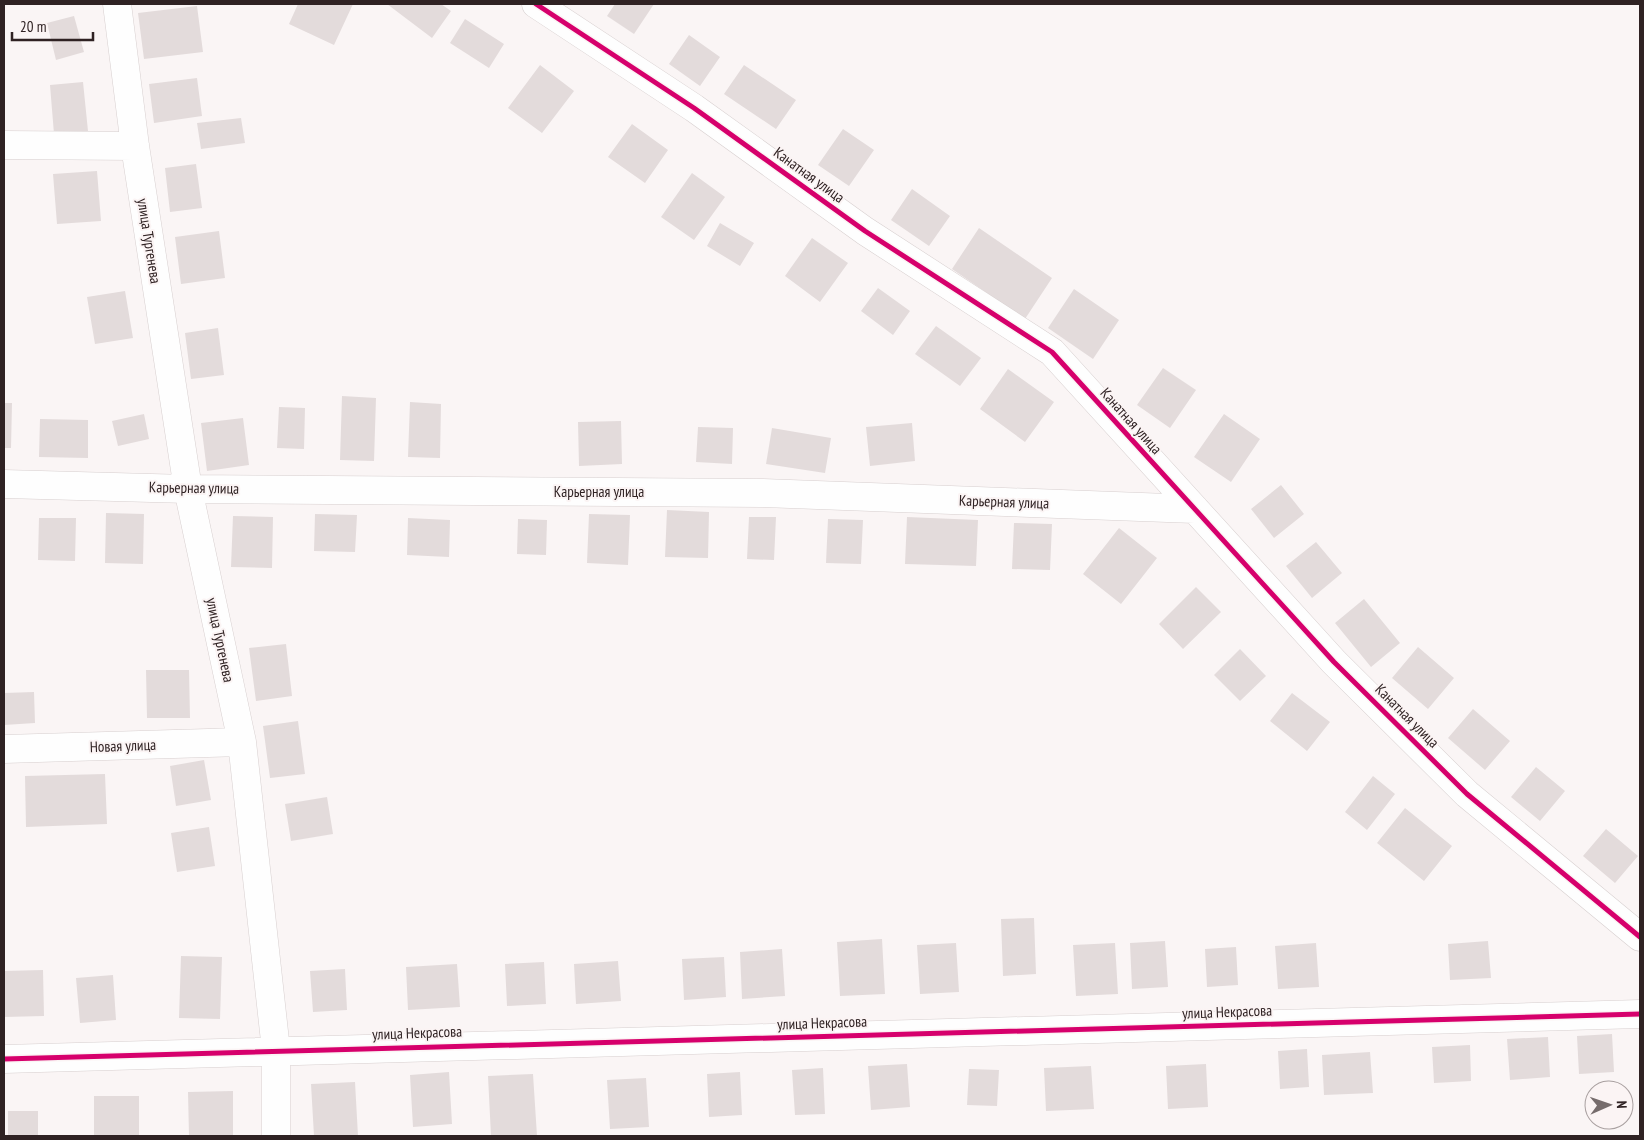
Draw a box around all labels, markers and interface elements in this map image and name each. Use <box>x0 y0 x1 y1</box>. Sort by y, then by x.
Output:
scale bar <box>12 10 94 42</box>
text: 20 m <box>20 17 46 36</box>
street label: Канатная улица <box>770 143 848 207</box>
street label: улица Тургенева <box>133 197 166 285</box>
street label: Канатная улица <box>1097 384 1166 458</box>
street label: Карьерная улица <box>149 477 239 498</box>
street label: Карьерная улица <box>554 482 644 501</box>
street label: Карьерная улица <box>959 490 1050 513</box>
street label: улица Тургенева <box>202 596 239 684</box>
street label: Канатная улица <box>1371 680 1443 752</box>
street label: Новая улица <box>90 735 156 756</box>
street label: улица Некрасова <box>1182 1000 1272 1023</box>
street label: улица Некрасова <box>777 1011 867 1034</box>
street label: улица Некрасова <box>372 1021 462 1044</box>
north arrow <box>1584 1080 1634 1130</box>
text: N <box>1613 1100 1631 1109</box>

